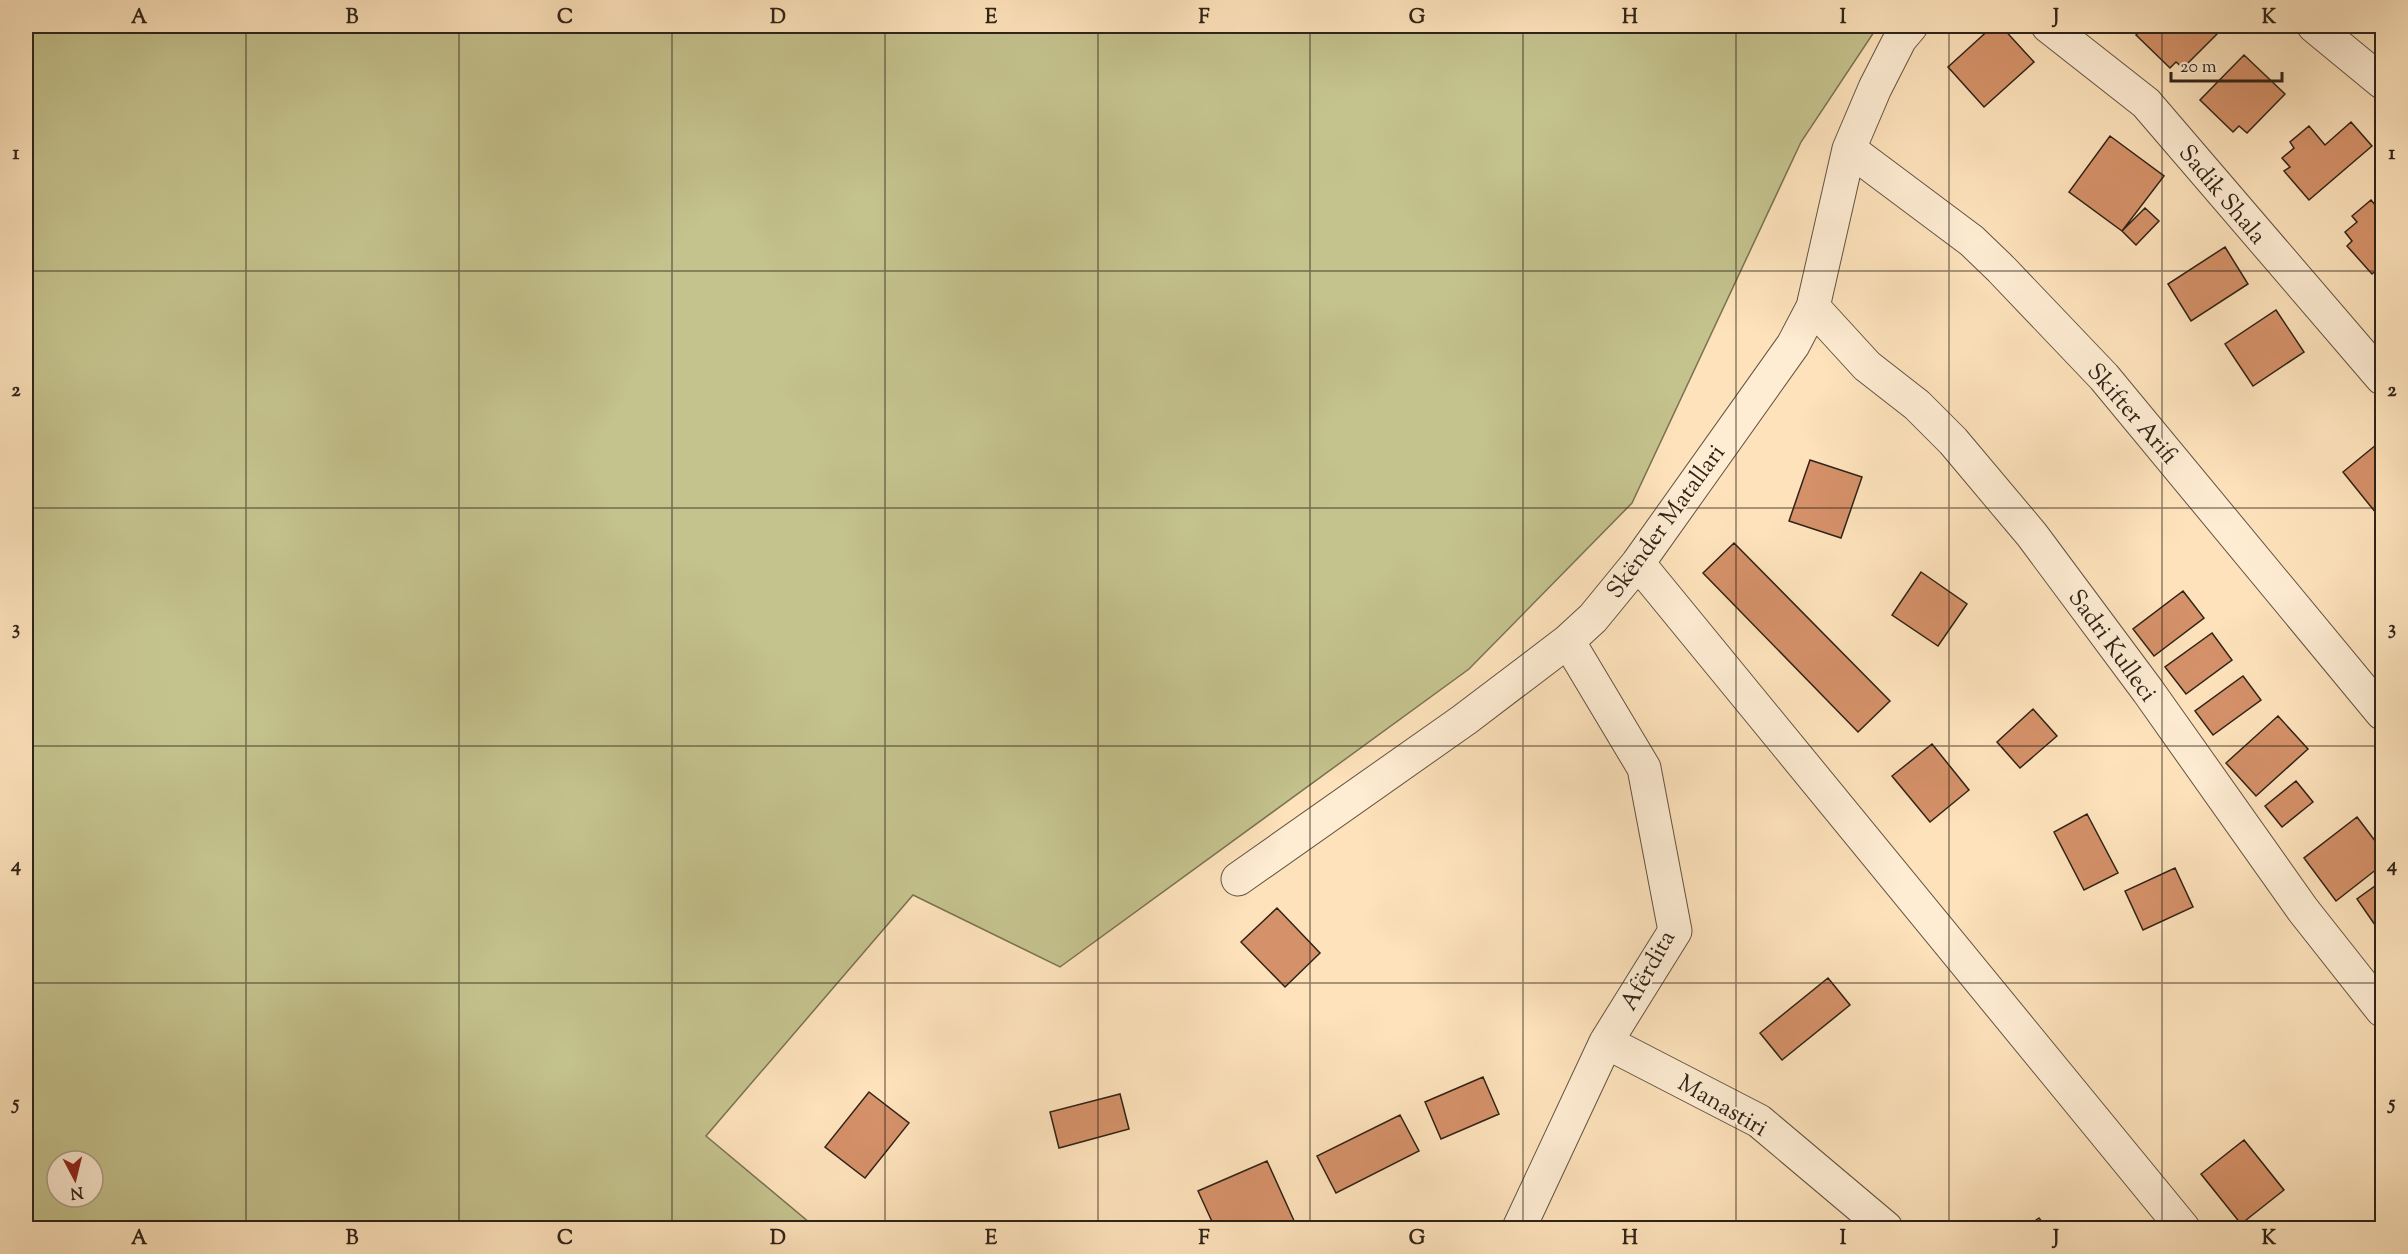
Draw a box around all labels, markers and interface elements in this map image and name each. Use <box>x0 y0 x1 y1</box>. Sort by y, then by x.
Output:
text: A <box>131 4 148 33</box>
text: B <box>346 4 359 33</box>
text: C <box>557 4 573 33</box>
text: D <box>770 4 786 33</box>
text: E <box>985 4 998 33</box>
text: F <box>1198 4 1210 33</box>
text: G <box>1409 4 1426 33</box>
text: H <box>1622 4 1638 33</box>
text: I <box>1840 4 1847 33</box>
text: J <box>2051 4 2059 33</box>
text: K <box>2262 4 2277 33</box>
scale bar <box>2171 45 2282 83</box>
text: 20 m <box>2180 55 2217 81</box>
street label: Sadik Shala <box>2170 138 2273 252</box>
text: 1 <box>13 140 20 169</box>
text: 1 <box>2389 140 2396 169</box>
street label: Skifter Arifi <box>2078 356 2185 472</box>
text: 2 <box>11 377 21 406</box>
text: 2 <box>2387 377 2397 406</box>
street label: Skënder Matallari <box>1599 438 1734 606</box>
street label: Sadri Kulleci <box>2059 583 2164 710</box>
text: 3 <box>12 615 20 644</box>
text: 3 <box>2388 615 2396 644</box>
text: 4 <box>10 852 21 881</box>
text: 4 <box>2386 852 2397 881</box>
street label: Afërdita <box>1613 925 1685 1017</box>
street label: Manastiri <box>1671 1067 1773 1146</box>
text: 5 <box>11 1090 20 1119</box>
text: 5 <box>2387 1090 2396 1119</box>
north arrow <box>45 1149 105 1209</box>
text: N <box>69 1179 84 1204</box>
text: A <box>131 1225 148 1254</box>
text: B <box>346 1225 359 1254</box>
text: C <box>557 1225 573 1254</box>
text: D <box>770 1225 786 1254</box>
text: E <box>985 1225 998 1254</box>
text: F <box>1198 1225 1210 1254</box>
text: G <box>1409 1225 1426 1254</box>
text: H <box>1622 1225 1638 1254</box>
text: I <box>1840 1225 1847 1254</box>
text: J <box>2051 1225 2059 1254</box>
text: K <box>2262 1225 2277 1254</box>

